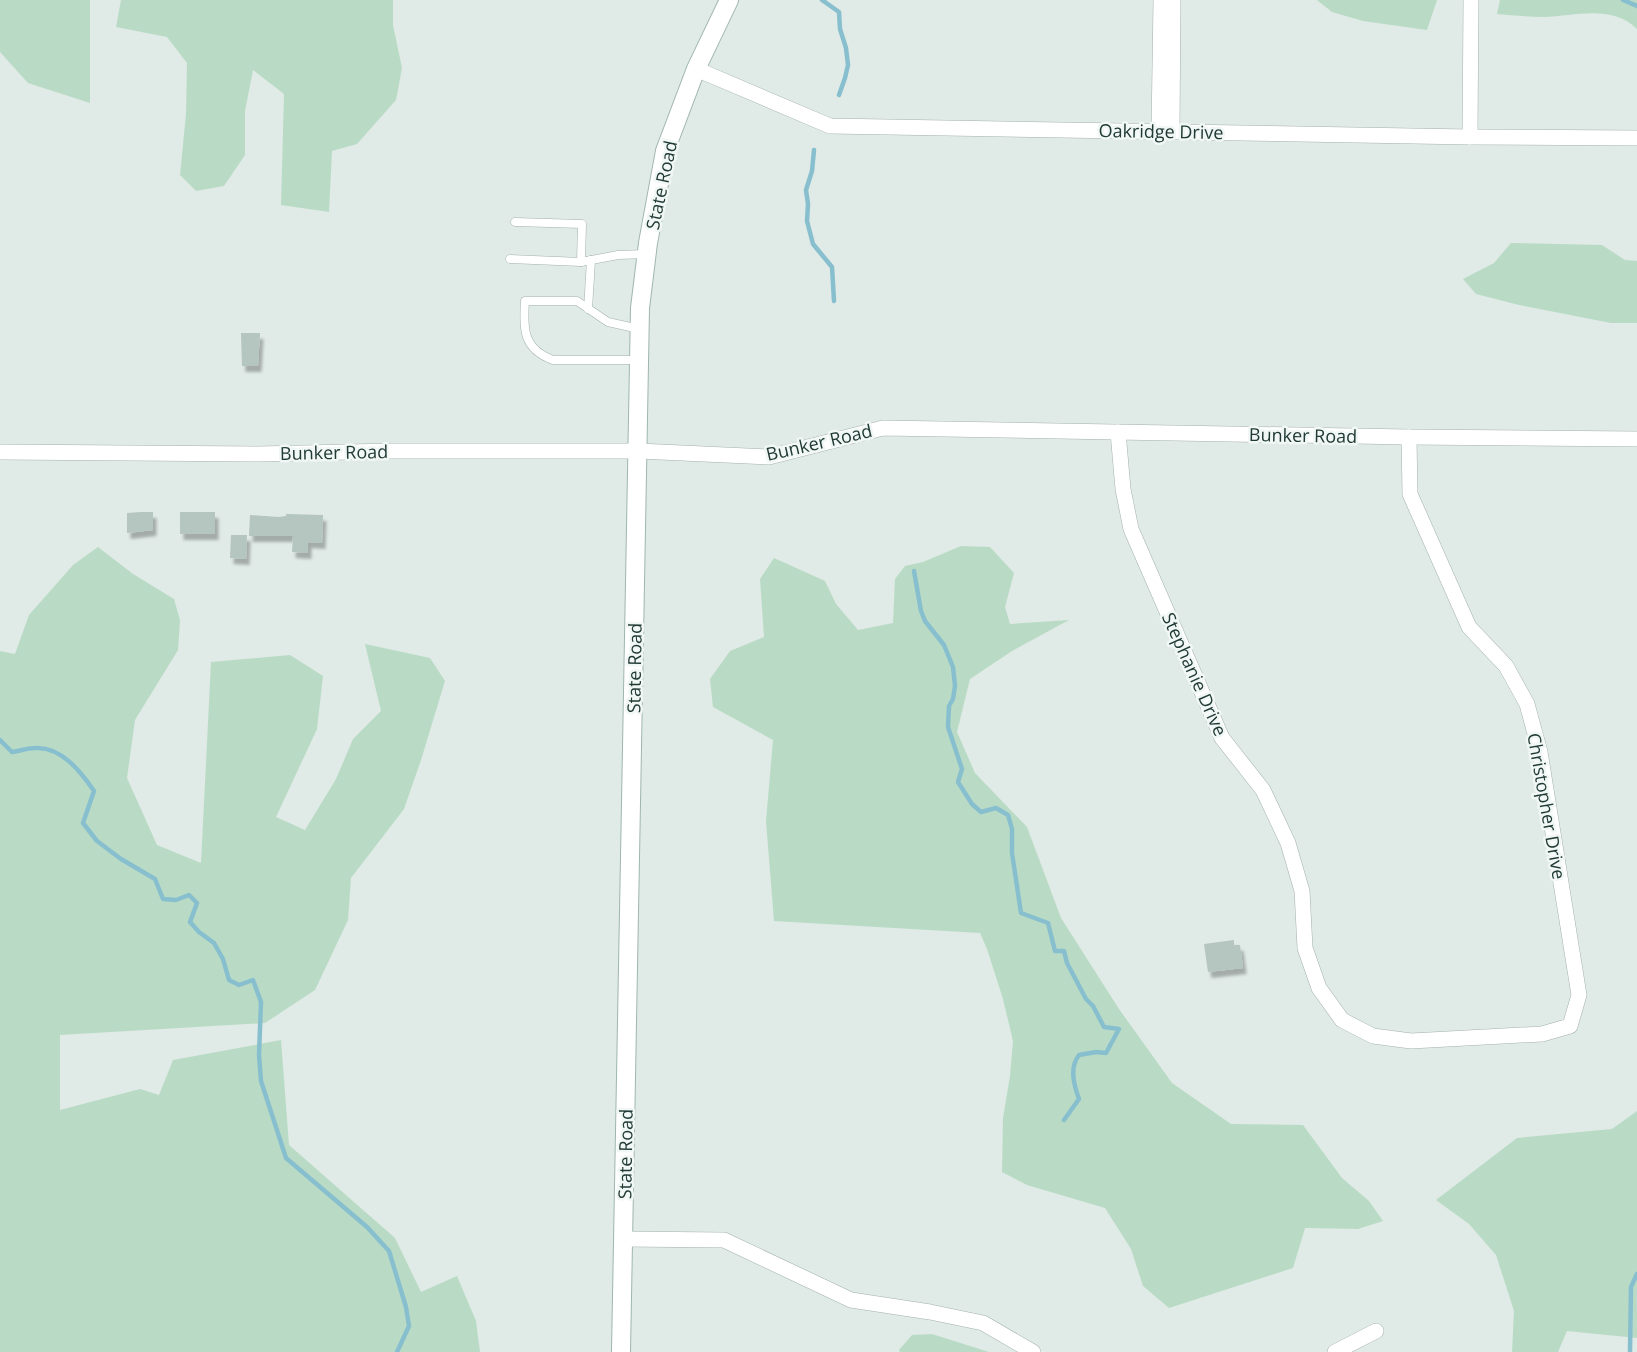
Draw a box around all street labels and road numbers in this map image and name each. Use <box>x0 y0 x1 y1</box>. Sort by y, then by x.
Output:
street label: Oakridge Drive <box>1098 118 1224 144</box>
street label: State Road <box>640 138 682 232</box>
street label: Bunker Road <box>764 418 874 466</box>
street label: Bunker Road <box>1249 422 1357 448</box>
street label: Bunker Road <box>280 439 388 465</box>
street label: Stephanie Drive <box>1157 608 1233 740</box>
street label: State Road <box>621 623 647 713</box>
street label: Christopher Drive <box>1522 731 1572 881</box>
street label: State Road <box>612 1109 638 1199</box>

